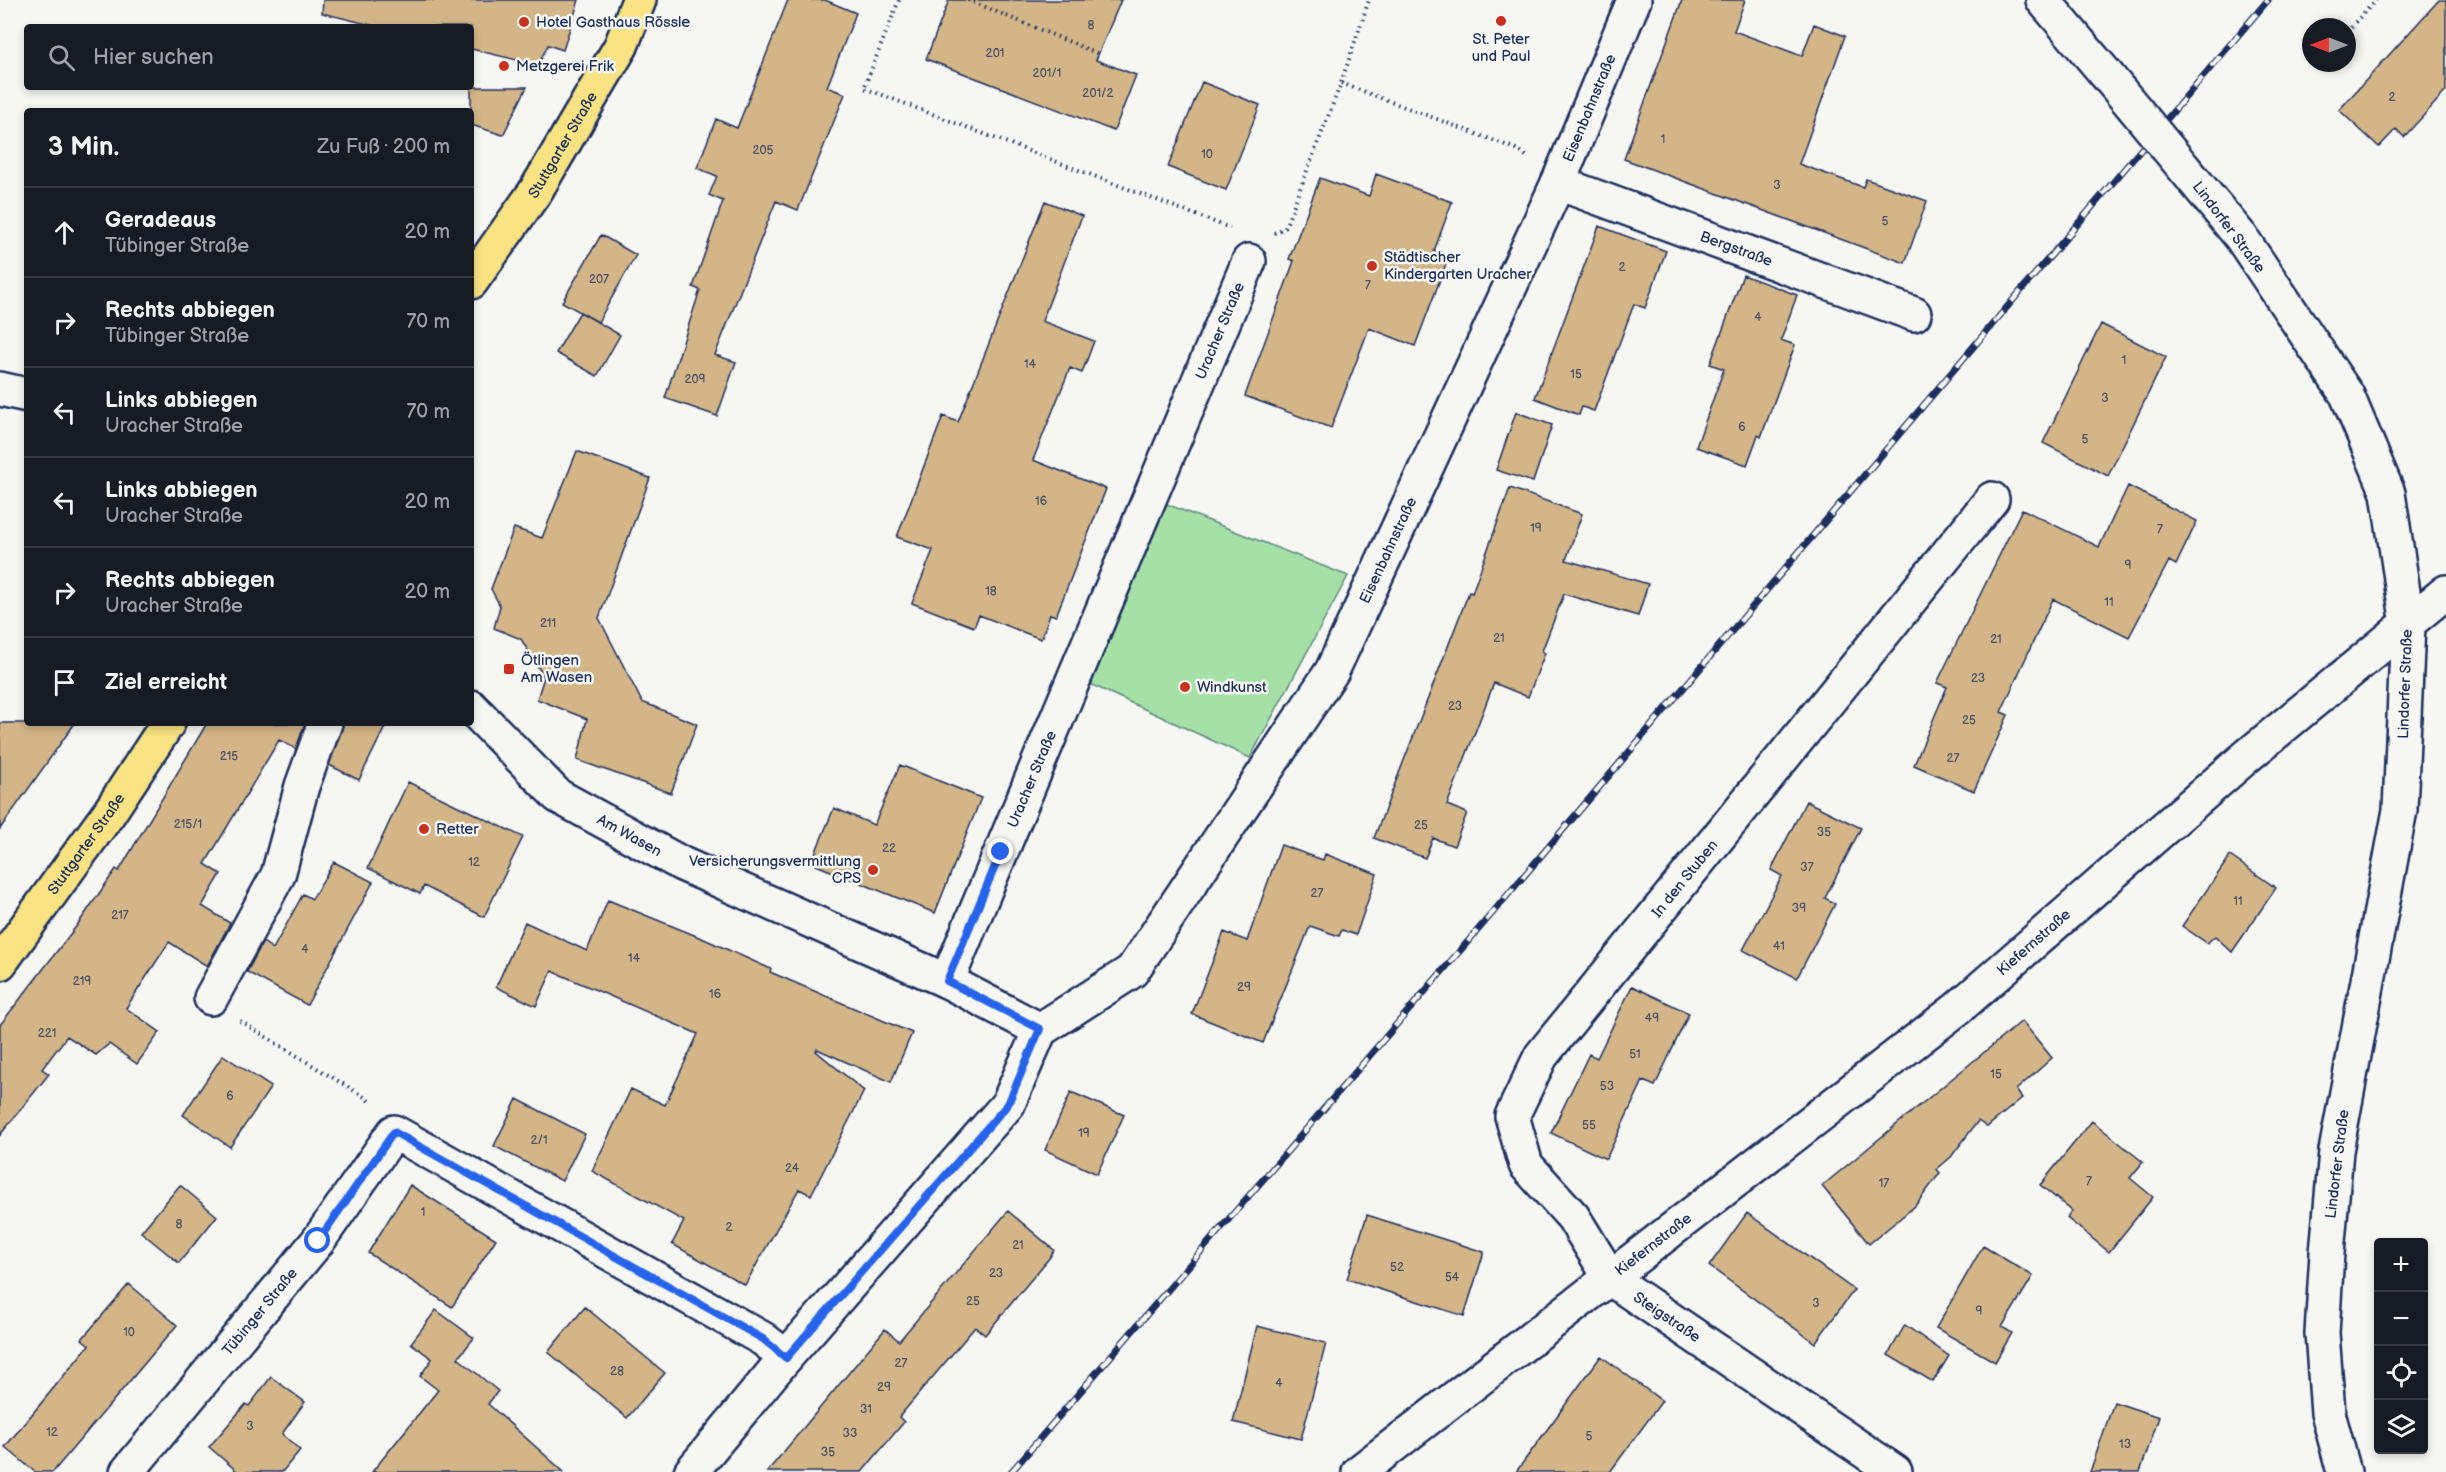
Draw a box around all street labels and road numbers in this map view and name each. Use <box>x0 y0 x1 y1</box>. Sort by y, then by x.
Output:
street label: Eisenbahnstraße <box>1559 51 1621 165</box>
street label: Stuttgarter Straße <box>524 88 602 202</box>
street label: Lindorfer Straße <box>2188 178 2269 277</box>
street label: Bergstraße <box>1697 227 1775 271</box>
street label: Uracher Straße <box>1191 280 1249 382</box>
street label: Eisenbahnstraße <box>1356 494 1421 607</box>
street label: Lindorfer Straße <box>2394 629 2417 739</box>
street label: Uracher Straße <box>1003 728 1061 831</box>
street label: Stuttgarter Straße <box>44 790 129 899</box>
street label: Am Wasen <box>593 810 665 861</box>
street label: In den Stuben <box>1648 836 1722 922</box>
street label: Kiefernstraße <box>1993 905 2075 980</box>
street label: Lindorfer Straße <box>2321 1108 2354 1220</box>
street label: Kiefernstraße <box>1611 1209 1696 1280</box>
street label: Tübinger Straße <box>218 1264 302 1360</box>
street label: Steigstraße <box>1629 1288 1704 1347</box>

